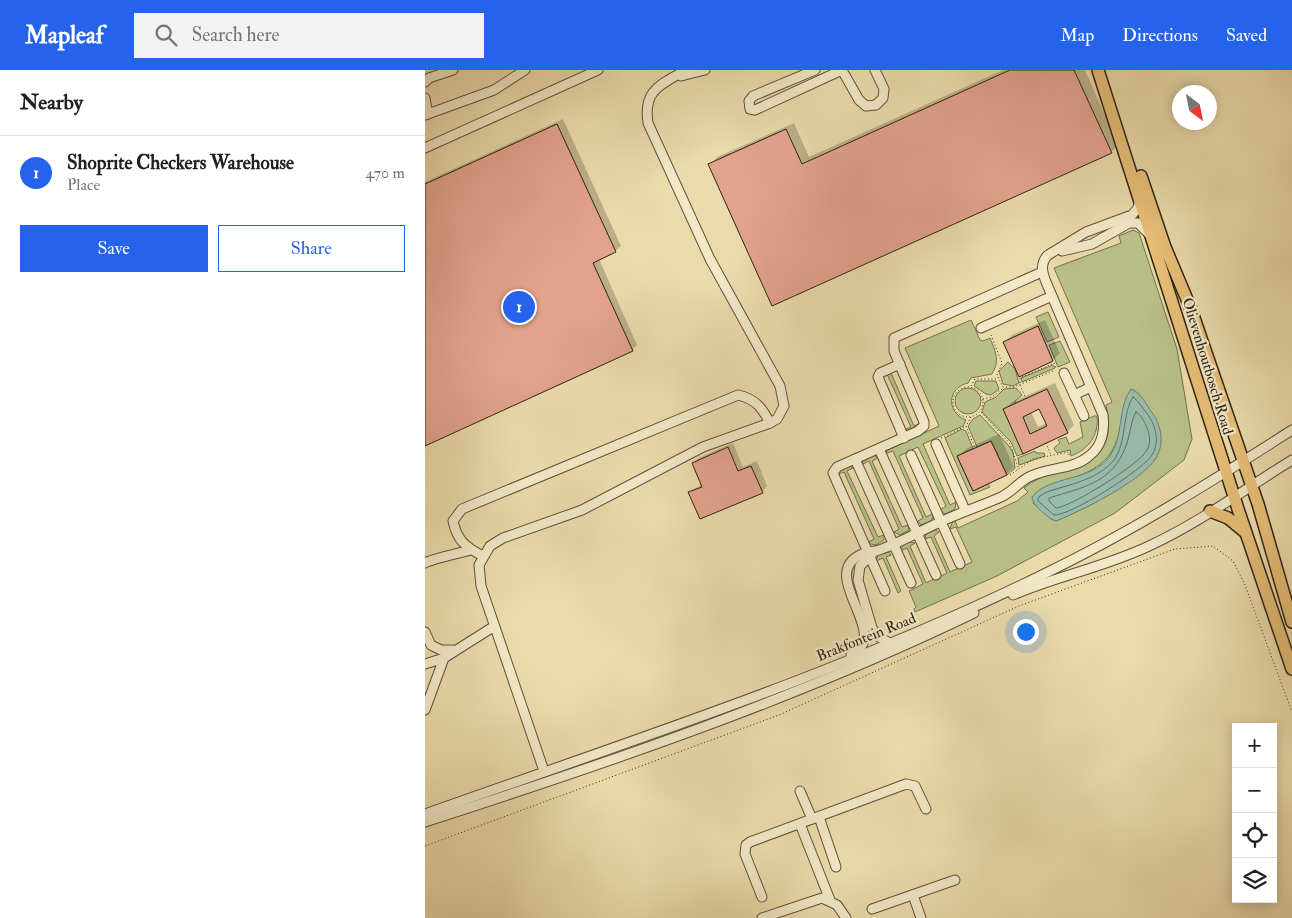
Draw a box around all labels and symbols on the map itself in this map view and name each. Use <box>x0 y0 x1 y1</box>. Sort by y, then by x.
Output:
north arrow <box>1172 85 1217 130</box>
pin: 1 <box>503 288 535 326</box>
street label: Olievenhoutbosch Road <box>1178 295 1238 438</box>
street label: Brakfontein Road <box>814 609 919 666</box>
your location <box>1013 619 1039 645</box>

